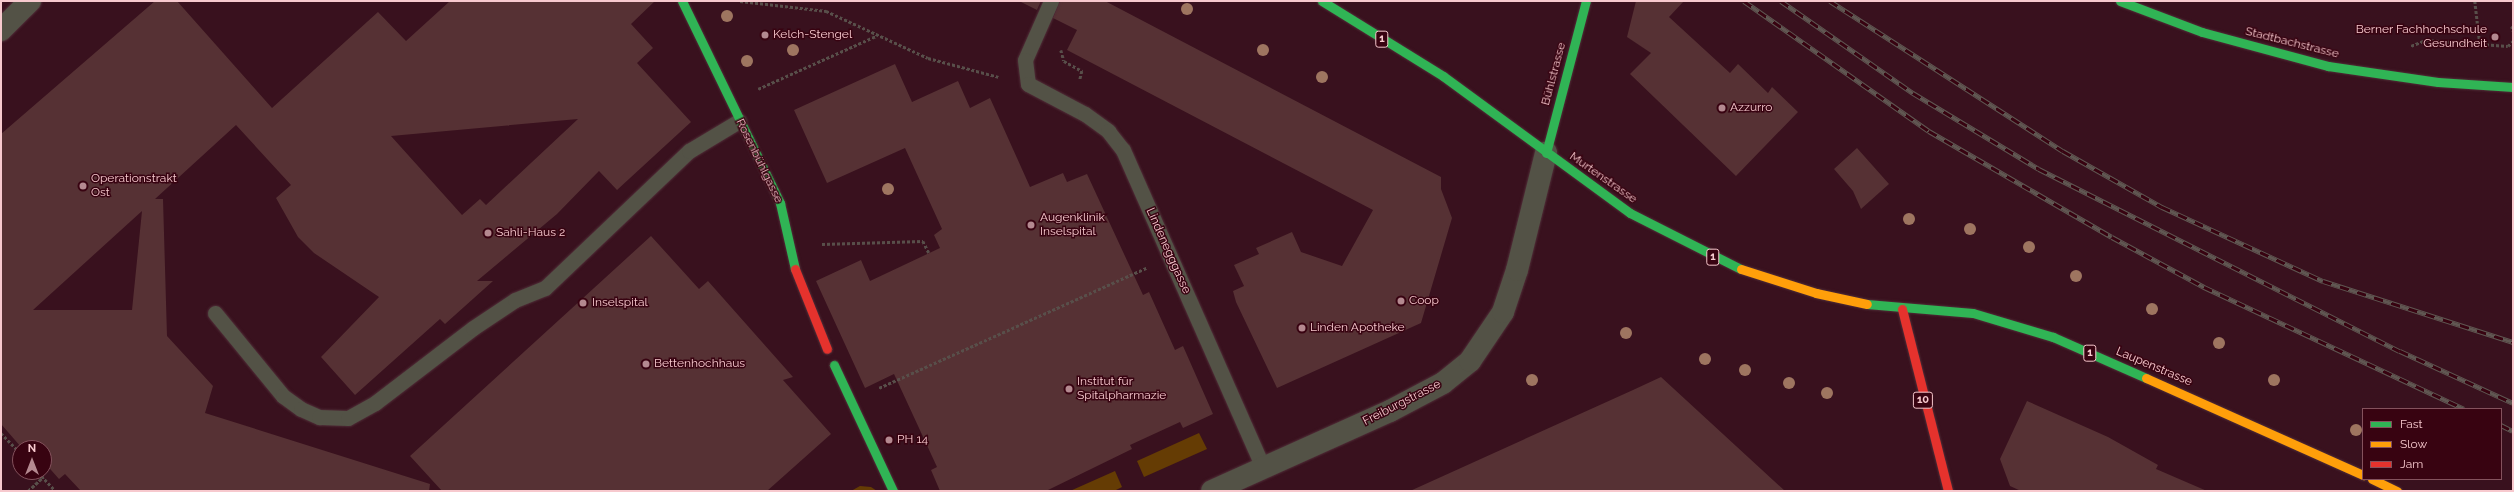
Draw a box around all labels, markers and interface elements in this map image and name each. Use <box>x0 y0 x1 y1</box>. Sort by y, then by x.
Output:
place label: Berner Fachhochschule Gesundheit <box>2355 23 2487 51</box>
street label: Stadtbachstrasse <box>2244 24 2340 62</box>
place label: Kelch-Stengel <box>773 28 852 42</box>
marker: Kelch-Stengel <box>760 30 770 40</box>
road number: 1 <box>1375 30 1389 48</box>
marker: Berner Fachhochschule Gesundheit <box>2490 32 2500 42</box>
street label: Bühlstrasse <box>1539 41 1569 107</box>
place label: Azzurro <box>1730 101 1772 115</box>
marker: Azzurro <box>1717 103 1727 113</box>
street label: Rosenbühlgasse <box>732 116 786 206</box>
street label: Murtenstrasse <box>1567 149 1639 207</box>
place label: Operationstrakt Ost <box>91 172 177 200</box>
marker: Operationstrakt Ost <box>78 181 88 191</box>
street label: Lindenegggasse <box>1143 206 1193 296</box>
place label: Augenklinik Inselspital <box>1040 211 1105 239</box>
marker: Augenklinik Inselspital <box>1025 219 1037 231</box>
place label: Sahli-Haus 2 <box>496 226 565 240</box>
marker: Sahli-Haus 2 <box>483 228 493 238</box>
road number: 1 <box>1706 248 1720 266</box>
place label: Coop <box>1409 294 1439 308</box>
place label: Inselspital <box>592 296 648 310</box>
marker: Coop <box>1396 296 1406 306</box>
marker: Inselspital <box>577 297 589 309</box>
place label: Linden Apotheke <box>1310 321 1405 335</box>
marker: Linden Apotheke <box>1297 323 1307 333</box>
road number: 1 <box>2083 344 2097 362</box>
street label: Laupenstrasse <box>2114 344 2194 390</box>
place label: Bettenhochhaus <box>654 357 745 371</box>
marker: Bettenhochhaus <box>641 359 651 369</box>
place label: Institut für Spitalpharmazie <box>1077 375 1166 403</box>
street label: Freiburgstrasse <box>1361 377 1443 429</box>
marker: Institut für Spitalpharmazie <box>1064 384 1074 394</box>
road number: 10 <box>1912 391 1934 409</box>
legend <box>2362 408 2502 480</box>
text: Fast <box>2400 417 2423 431</box>
place label: PH 14 <box>897 433 928 447</box>
marker: PH 14 <box>884 435 894 445</box>
text: Slow <box>2400 437 2427 451</box>
north arrow <box>12 440 52 480</box>
text: N <box>28 442 36 455</box>
text: Jam <box>2400 457 2423 471</box>

